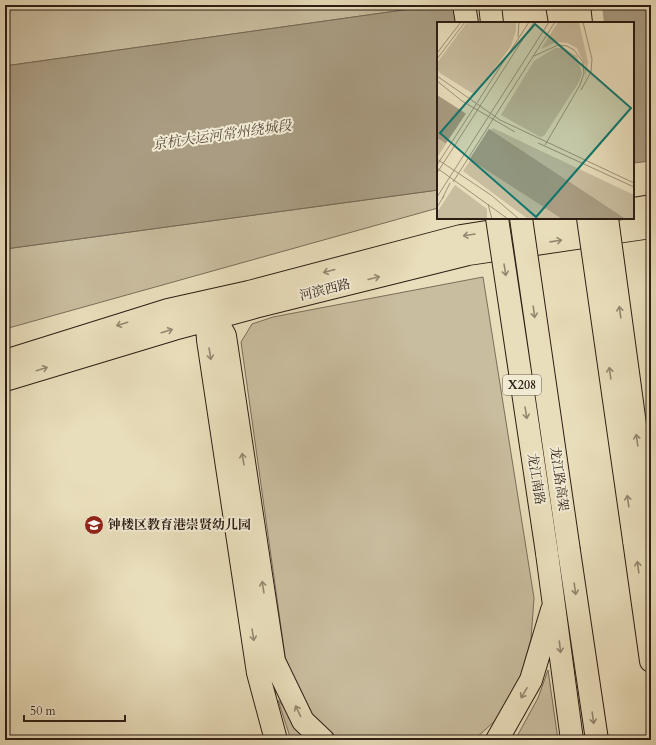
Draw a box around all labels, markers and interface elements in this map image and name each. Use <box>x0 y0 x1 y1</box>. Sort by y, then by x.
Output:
inset map <box>437 22 634 219</box>
water label: 京杭大运河常州绕城段 <box>151 116 295 154</box>
one-way arrow <box>463 231 476 239</box>
one-way arrow <box>549 237 562 245</box>
one-way arrow <box>501 263 509 276</box>
one-way arrow <box>323 268 336 275</box>
one-way arrow <box>367 273 380 281</box>
street label: 河滨西路 <box>298 275 352 305</box>
one-way arrow <box>530 305 538 318</box>
one-way arrow <box>616 306 624 319</box>
one-way arrow <box>116 321 128 329</box>
one-way arrow <box>160 327 173 334</box>
one-way arrow <box>206 347 214 360</box>
one-way arrow <box>36 365 49 372</box>
one-way arrow <box>606 367 614 380</box>
road number: X208 <box>503 375 541 395</box>
one-way arrow <box>522 406 530 419</box>
one-way arrow <box>633 434 641 447</box>
street label: 龙江路高架 <box>546 446 572 512</box>
street label: 龙江南路 <box>523 452 549 506</box>
one-way arrow <box>239 453 247 466</box>
one-way arrow <box>624 495 632 508</box>
school or university icon: 钟楼区教育港崇贤幼儿园 <box>83 514 105 536</box>
place label: 钟楼区教育港崇贤幼儿园 <box>108 516 251 534</box>
one-way arrow <box>634 561 642 574</box>
one-way arrow <box>259 581 267 594</box>
one-way arrow <box>571 582 579 595</box>
one-way arrow <box>249 628 257 641</box>
one-way arrow <box>556 640 564 653</box>
one-way arrow <box>519 687 527 699</box>
scale bar <box>24 697 125 723</box>
text: 50 m <box>30 703 57 719</box>
one-way arrow <box>294 705 301 717</box>
one-way arrow <box>589 711 597 724</box>

